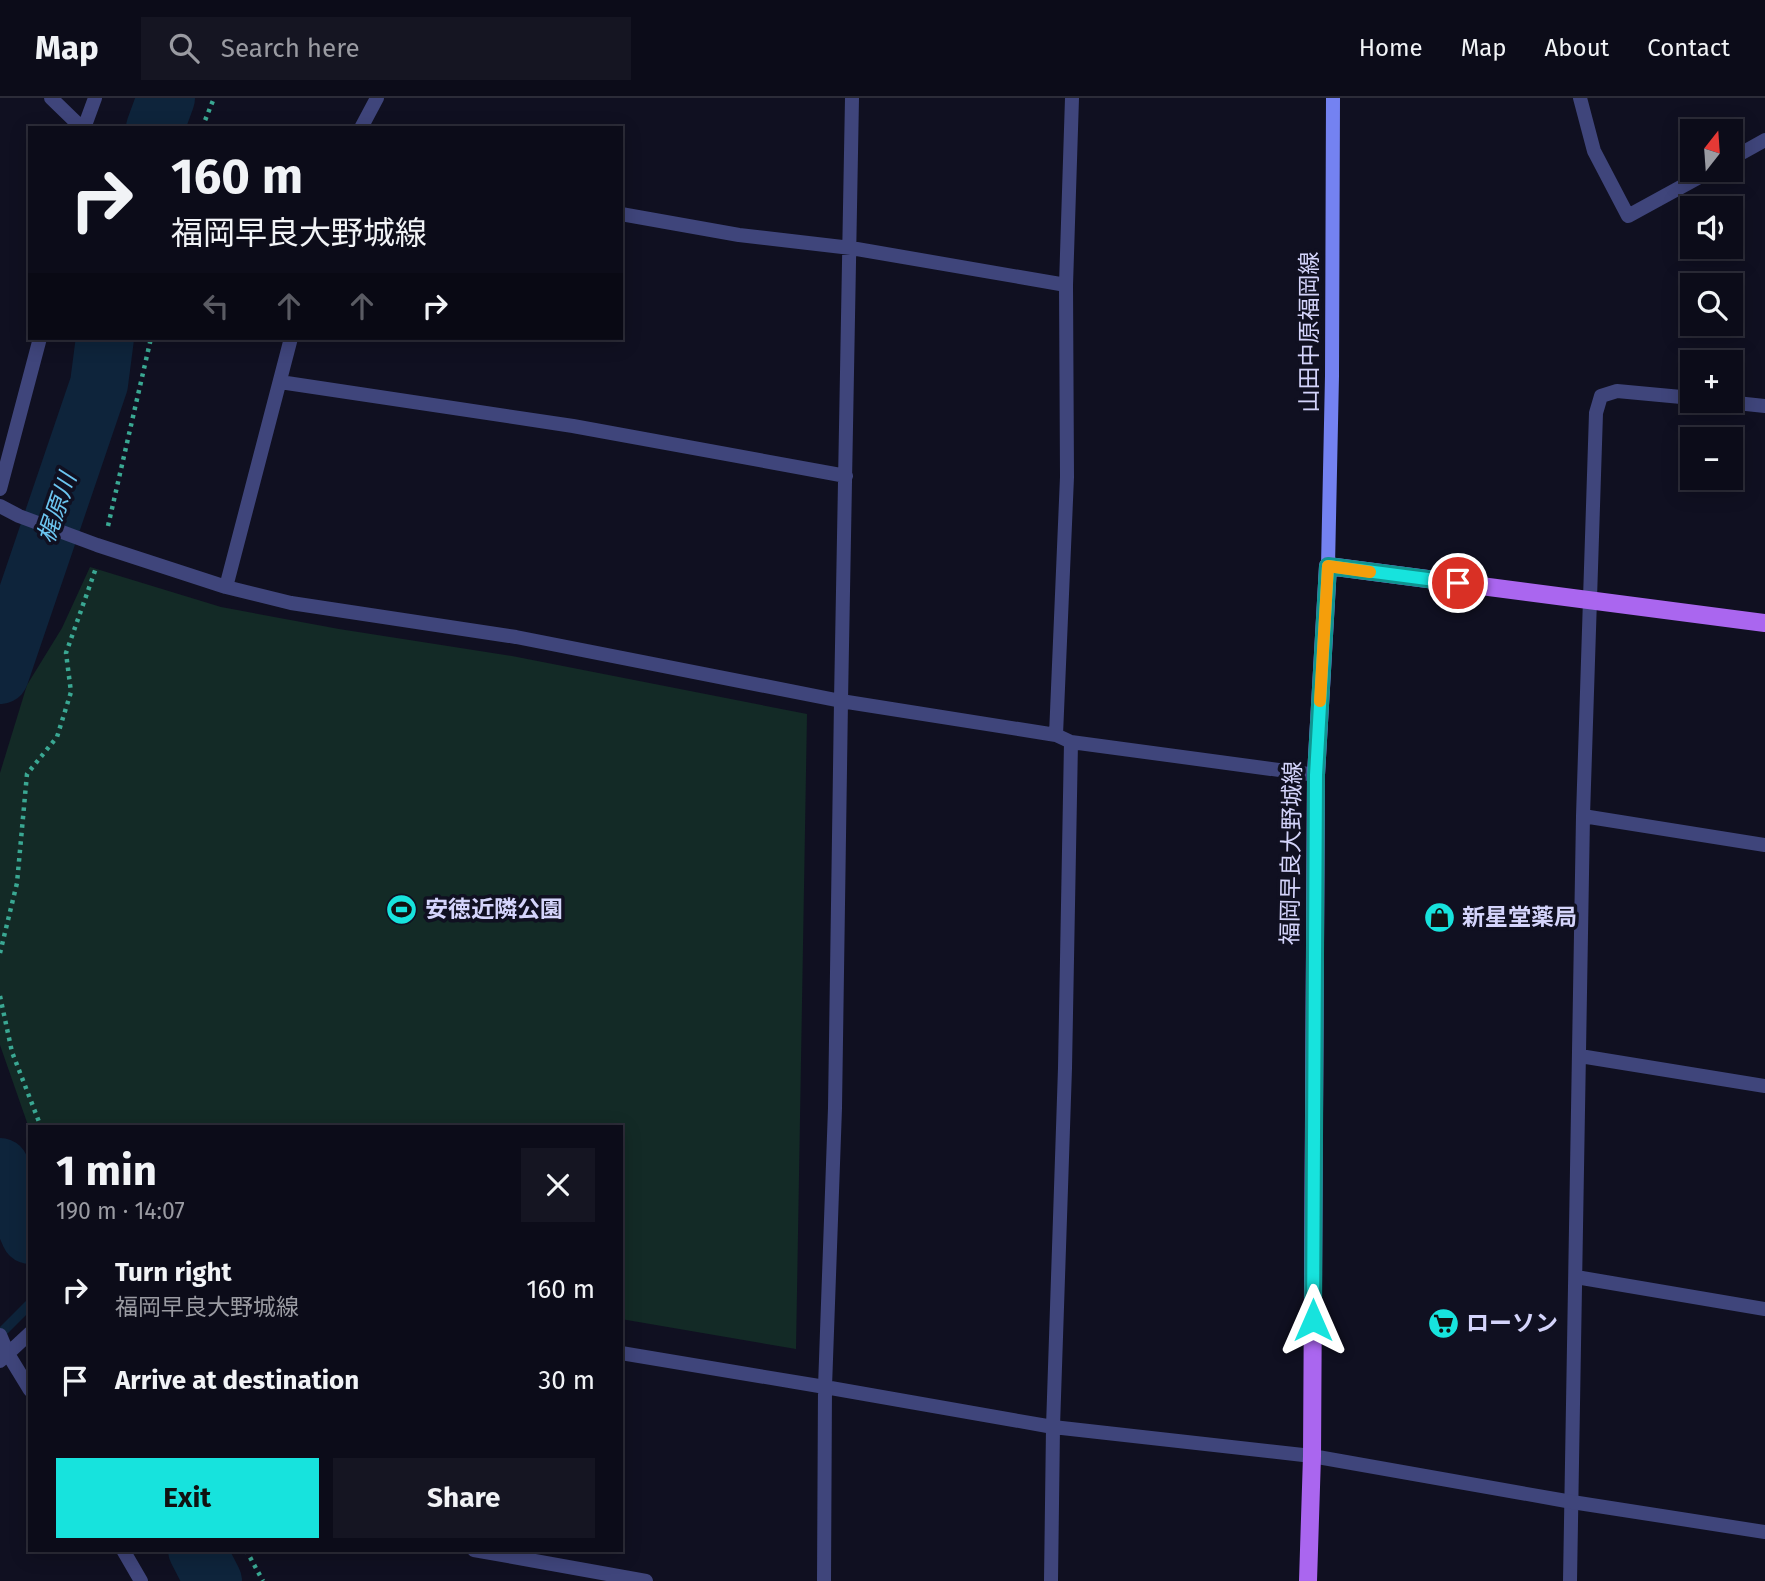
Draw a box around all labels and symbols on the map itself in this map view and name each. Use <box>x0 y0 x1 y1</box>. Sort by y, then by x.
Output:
north arrow <box>1680 119 1743 182</box>
street label: 山田中原福岡線 <box>1295 252 1323 413</box>
water label: 梶原川 <box>32 467 83 547</box>
pin <box>1428 553 1488 613</box>
street label: 福岡早良大野城線 <box>1275 761 1307 945</box>
sports icon: 安徳近隣公園 <box>385 892 419 926</box>
place label: 安徳近隣公園 <box>425 895 563 923</box>
shop icon: 新星堂薬局 <box>1422 900 1456 934</box>
place label: 新星堂薬局 <box>1462 903 1577 931</box>
position arrow <box>1276 1283 1350 1357</box>
supermarket icon: ローソン <box>1426 1306 1460 1340</box>
place label: ローソン <box>1466 1309 1558 1337</box>

